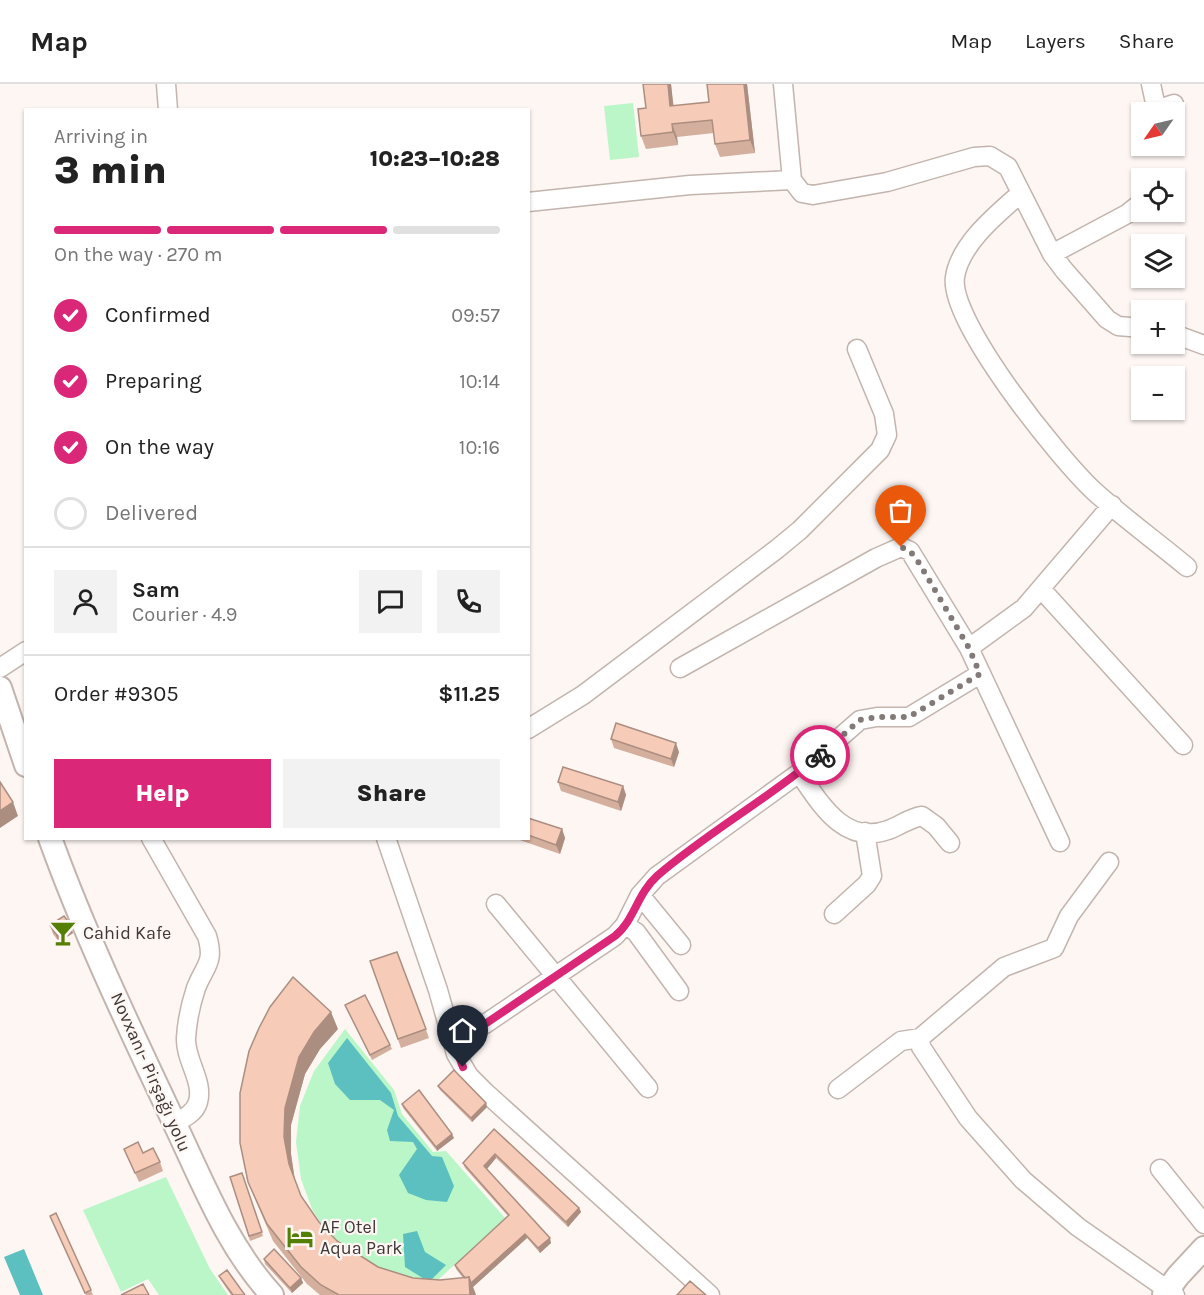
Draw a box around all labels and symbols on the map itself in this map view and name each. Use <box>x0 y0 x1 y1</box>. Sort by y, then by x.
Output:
north arrow <box>1131 102 1185 156</box>
pin <box>875 485 926 547</box>
courier <box>790 725 850 785</box>
bar icon: Cahid Kafe <box>48 918 78 948</box>
place label: Cahid Kafe <box>83 922 171 944</box>
street label: Novxanı- Pirşağı yolu <box>106 989 196 1155</box>
pin <box>437 1005 488 1067</box>
place label: AF Otel Aqua Park <box>320 1216 402 1259</box>
hotel icon: AF Otel Aqua Park <box>285 1222 315 1252</box>

